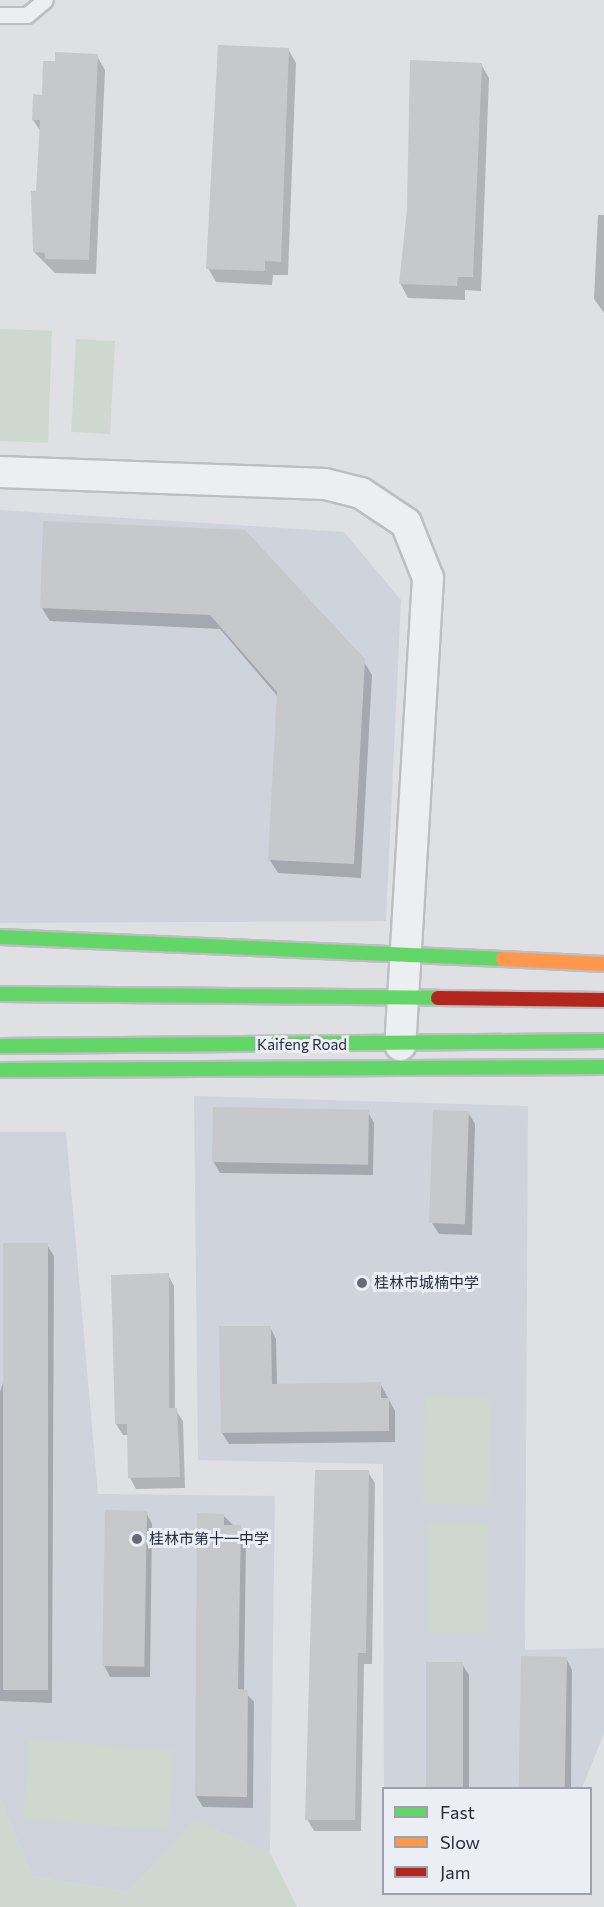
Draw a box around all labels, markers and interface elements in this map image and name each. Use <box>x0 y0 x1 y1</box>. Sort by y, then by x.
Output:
street label: Kaifeng Road <box>257 1036 347 1054</box>
place label: 桂林市城楠中学 <box>374 1274 479 1292</box>
marker: 桂林市城楠中学 <box>355 1276 369 1290</box>
place label: 桂林市第十一中学 <box>149 1530 269 1548</box>
marker: 桂林市第十一中学 <box>130 1532 144 1546</box>
legend <box>382 1787 592 1895</box>
text: Fast <box>440 1801 475 1823</box>
text: Slow <box>440 1831 480 1853</box>
text: Jam <box>440 1861 470 1883</box>

